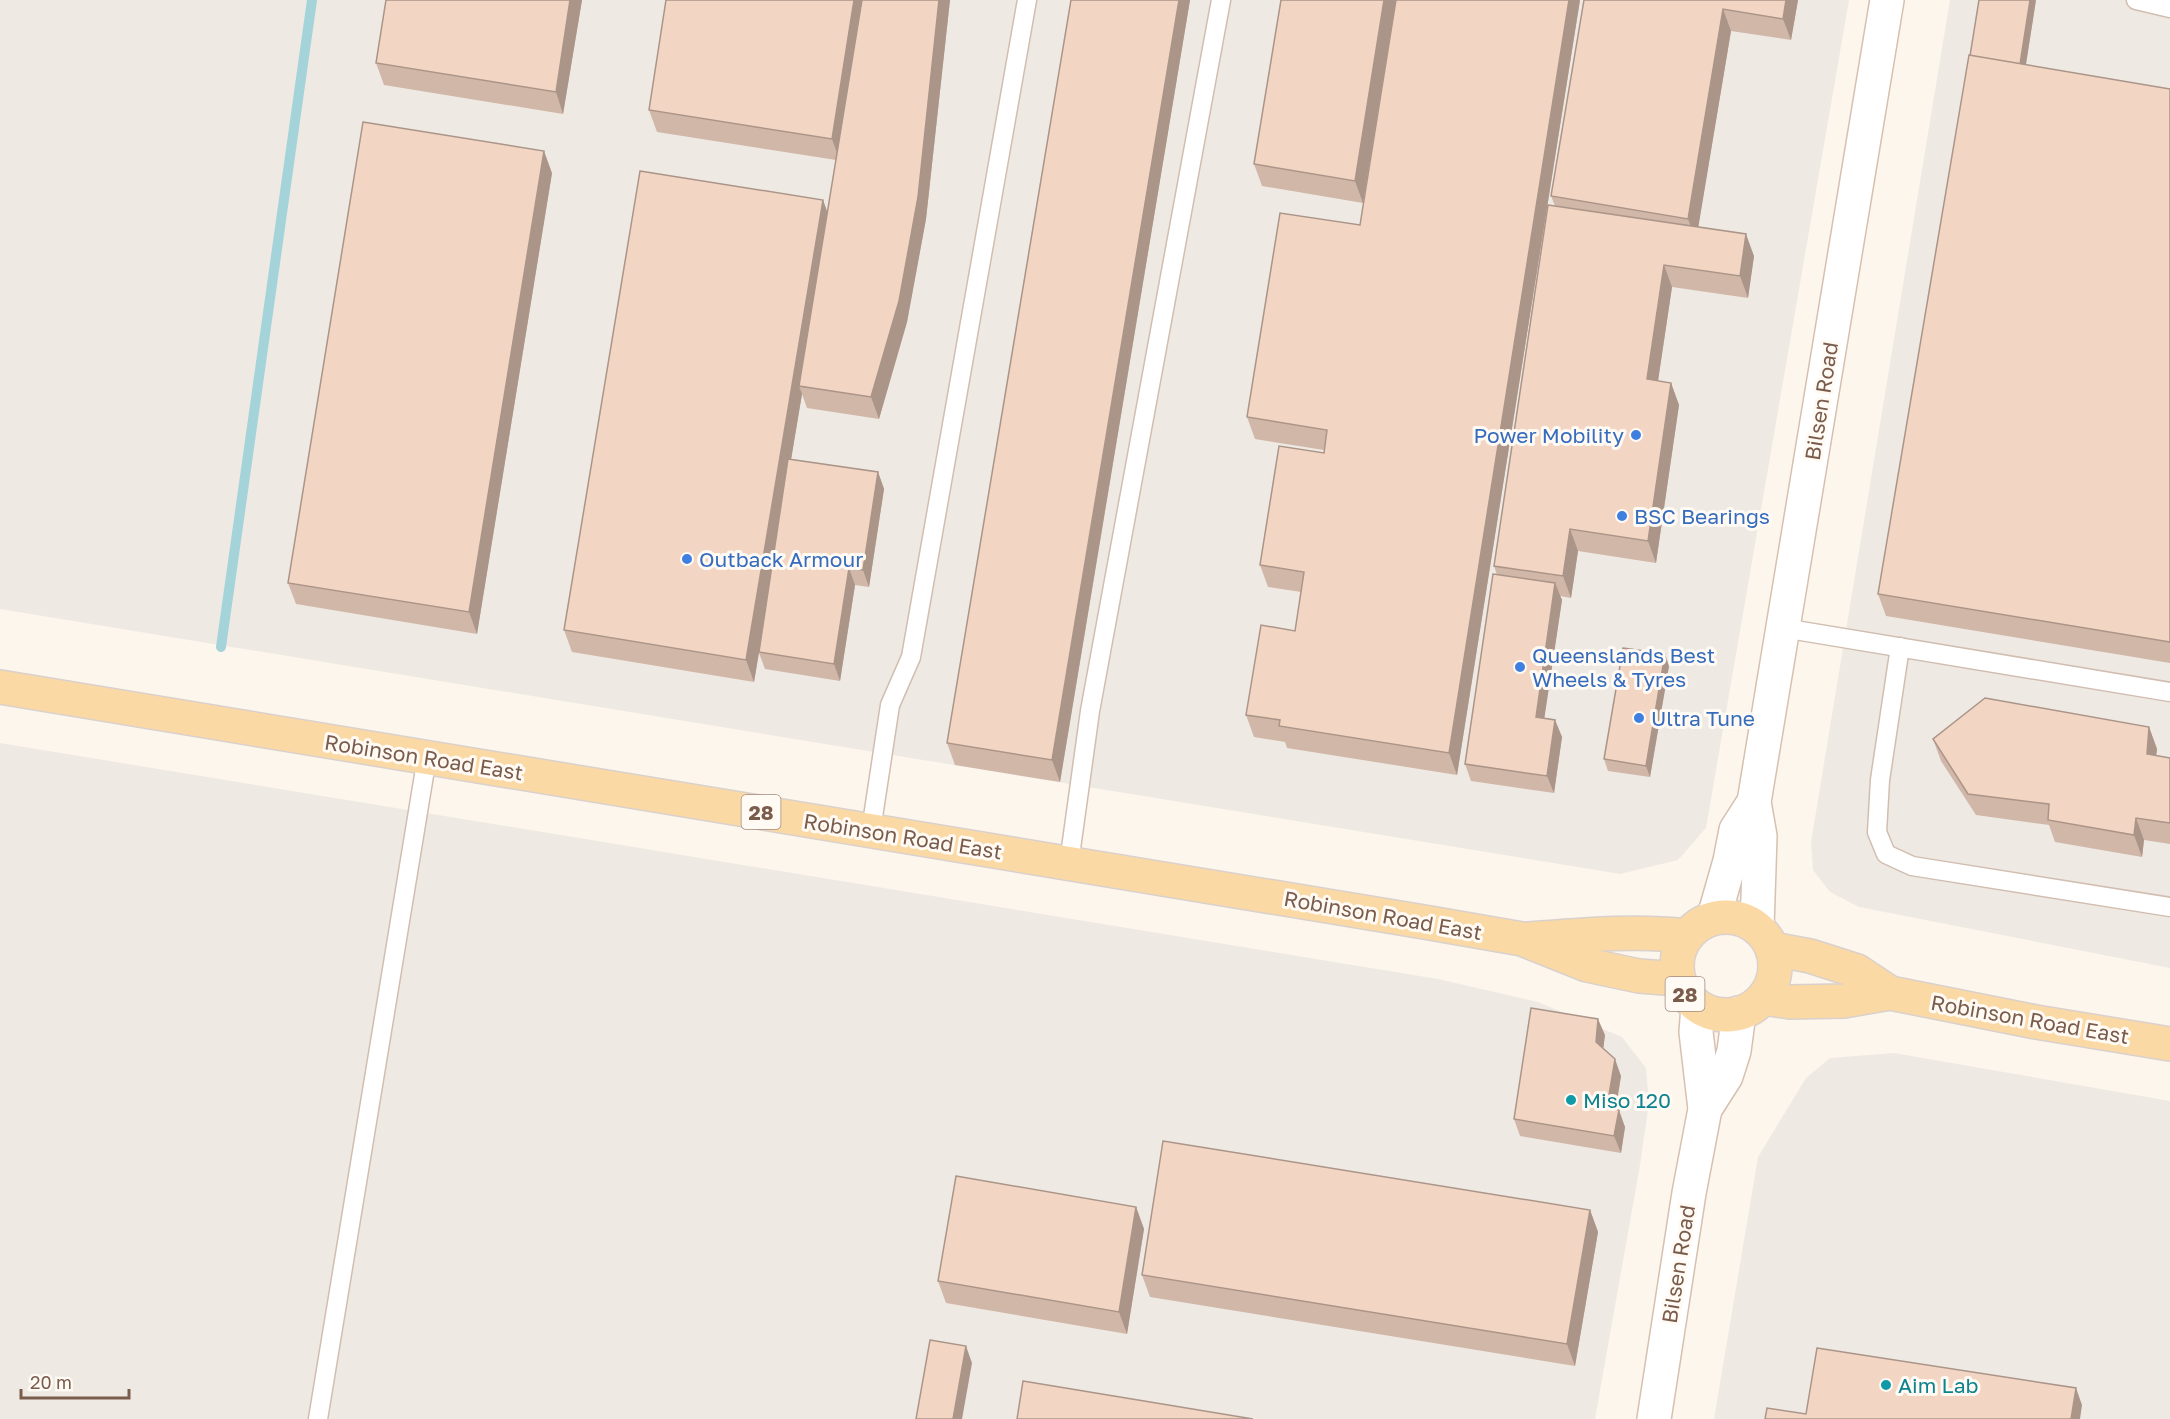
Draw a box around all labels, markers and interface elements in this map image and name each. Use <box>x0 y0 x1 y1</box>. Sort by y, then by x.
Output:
street label: Bilsen Road <box>1799 340 1843 462</box>
place label: Power Mobility <box>1474 422 1624 448</box>
marker: Power Mobility <box>1629 428 1643 442</box>
place label: BSC Bearings <box>1634 503 1770 529</box>
marker: BSC Bearings <box>1615 509 1629 523</box>
place label: Outback Armour <box>699 546 863 572</box>
marker: Outback Armour <box>680 552 694 566</box>
place label: Queenslands Best Wheels & Tyres <box>1532 642 1715 692</box>
marker: Queenslands Best Wheels & Tyres <box>1513 660 1527 674</box>
place label: Ultra Tune <box>1651 705 1755 731</box>
marker: Ultra Tune <box>1632 711 1646 725</box>
street label: Robinson Road East <box>323 728 525 786</box>
road number: 28 <box>742 795 780 829</box>
street label: Robinson Road East <box>802 807 1004 865</box>
street label: Robinson Road East <box>1282 885 1484 945</box>
road number: 28 <box>1666 977 1704 1011</box>
street label: Robinson Road East <box>1929 989 2131 1049</box>
place label: Miso 120 <box>1583 1087 1671 1113</box>
marker: Miso 120 <box>1564 1093 1578 1107</box>
street label: Bilsen Road <box>1656 1203 1700 1325</box>
scale bar <box>21 1362 129 1400</box>
text: 20 m <box>30 1371 72 1393</box>
place label: Aim Lab <box>1898 1372 1979 1398</box>
marker: Aim Lab <box>1879 1378 1893 1392</box>

